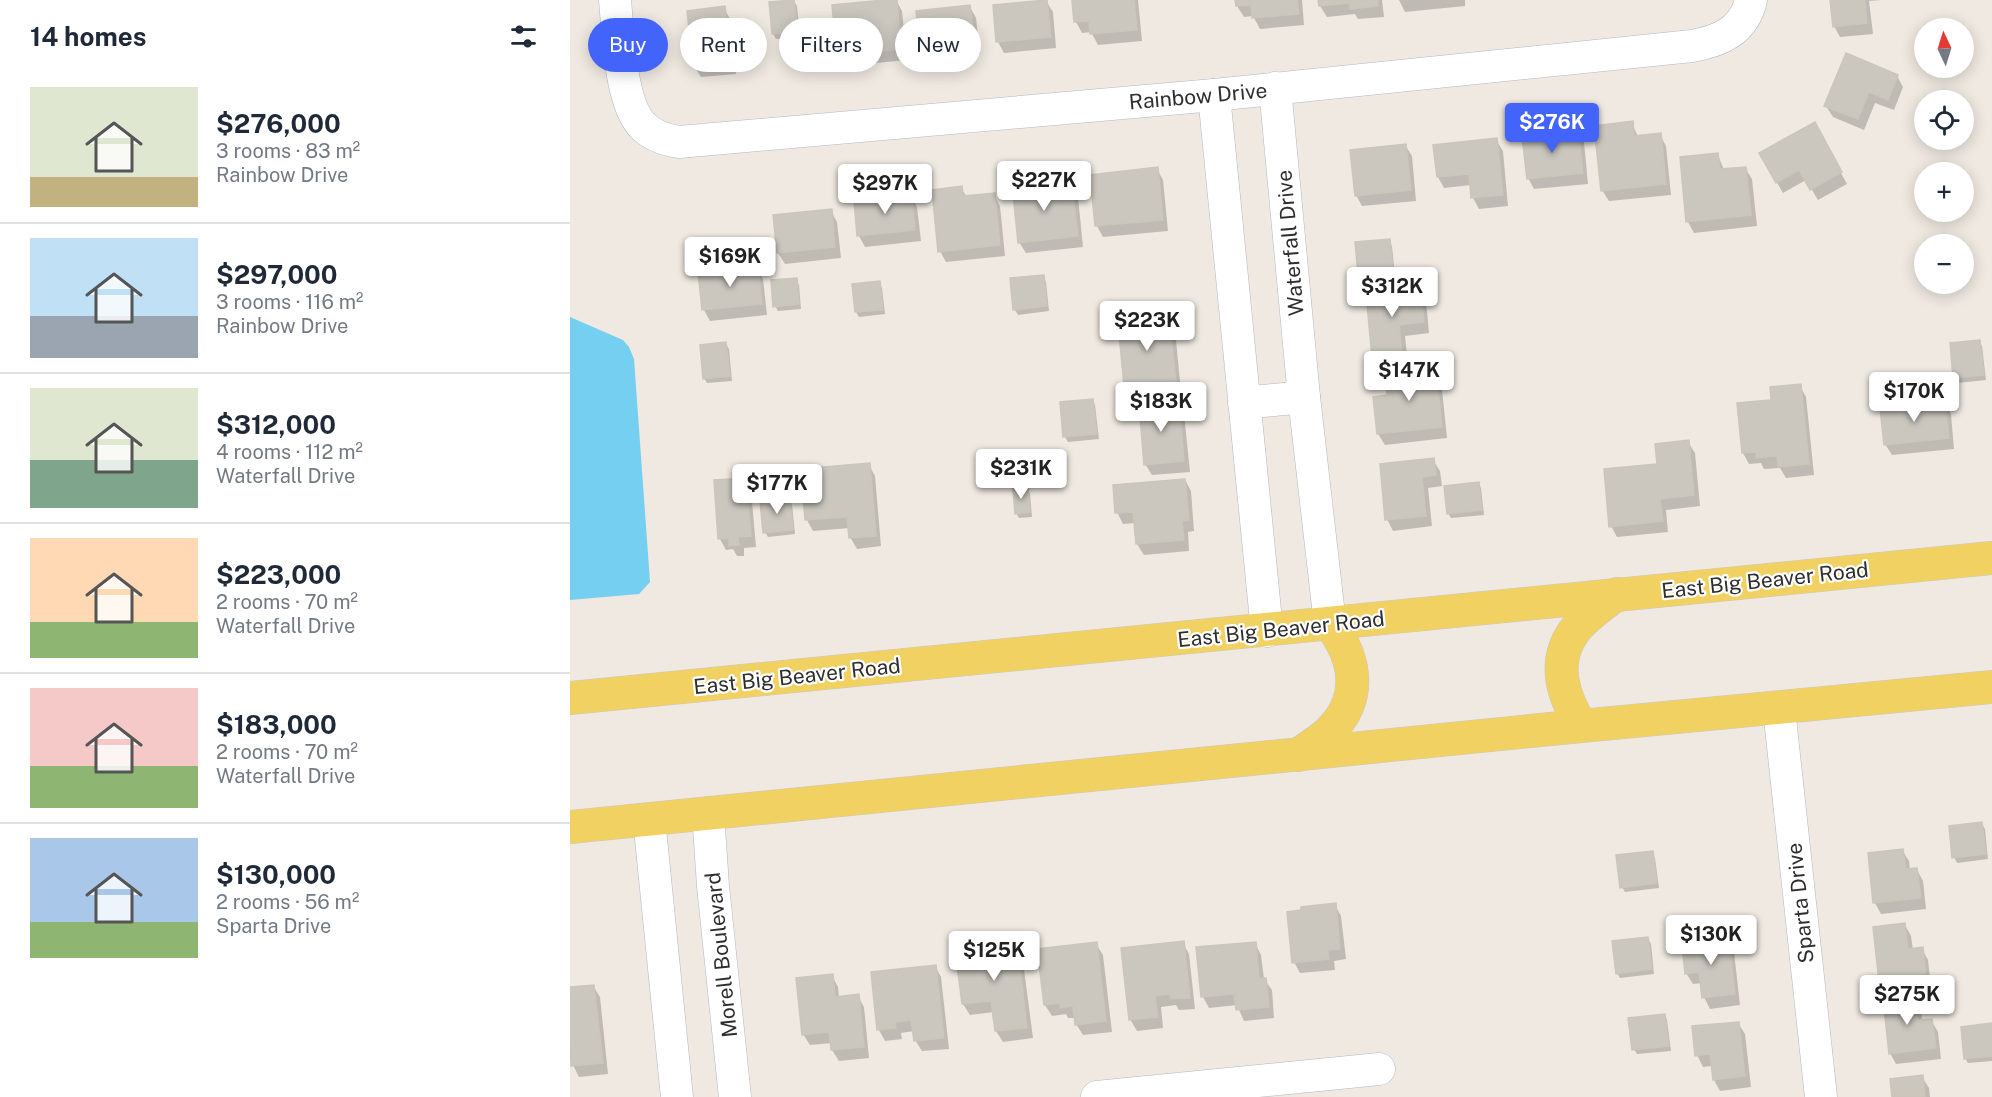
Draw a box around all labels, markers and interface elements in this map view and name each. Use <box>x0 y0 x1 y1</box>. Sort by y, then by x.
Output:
chip: Buy <box>588 18 668 72</box>
chip: Rent <box>680 18 767 72</box>
chip: Filters <box>779 18 883 72</box>
chip: New <box>895 18 981 72</box>
north arrow <box>1914 18 1974 78</box>
map controls <box>1914 18 1974 294</box>
icon: filters <box>507 20 540 53</box>
text: 14 homes <box>30 21 146 52</box>
street label: Rainbow Drive <box>1128 77 1268 115</box>
button: locate <box>1914 90 1974 150</box>
pin: $276K <box>1510 103 1594 154</box>
text: $276,000 <box>216 108 341 139</box>
text: $276K <box>1519 110 1585 134</box>
icon: home <box>78 111 150 183</box>
text: 3 rooms · 83 m² <box>216 139 360 163</box>
pin: $227K <box>1002 161 1086 212</box>
button: + <box>1914 162 1974 222</box>
text: Rainbow Drive <box>216 163 348 187</box>
pin: $297K <box>843 164 927 215</box>
text: $227K <box>1011 168 1077 192</box>
street label: Waterfall Drive <box>1271 169 1309 317</box>
text: $297K <box>852 171 918 195</box>
button: − <box>1914 234 1974 294</box>
pin: $169K <box>688 237 772 288</box>
text: $169K <box>699 244 761 268</box>
text: $297,000 <box>216 259 338 290</box>
icon: home <box>78 262 150 334</box>
pin: $312K <box>1350 267 1434 318</box>
text: $312K <box>1361 274 1423 298</box>
text: 3 rooms · 116 m² <box>216 290 363 314</box>
pin: $223K <box>1105 301 1189 352</box>
text: $223K <box>1114 308 1180 332</box>
text: Rainbow Drive <box>216 314 348 338</box>
pin: $147K <box>1367 351 1451 402</box>
text: $147K <box>1378 358 1440 382</box>
pin: $170K <box>1872 372 1956 423</box>
text: $170K <box>1883 379 1945 403</box>
pin: $183K <box>1119 382 1203 433</box>
text: $183K <box>1129 389 1193 413</box>
text: $312,000 <box>216 409 336 440</box>
icon: home <box>78 412 150 484</box>
text: 4 rooms · 112 m² <box>216 440 363 464</box>
pin: $231K <box>979 449 1063 500</box>
text: $231K <box>990 456 1052 480</box>
text: Waterfall Drive <box>216 464 355 488</box>
pin: $177K <box>735 464 819 515</box>
text: $177K <box>746 471 808 495</box>
street label: East Big Beaver Road <box>1660 557 1870 603</box>
text: $223,000 <box>216 559 341 590</box>
icon: home <box>78 562 150 634</box>
text: 2 rooms · 70 m² <box>216 590 358 614</box>
street label: East Big Beaver Road <box>1176 606 1386 652</box>
text: Waterfall Drive <box>216 614 355 638</box>
street label: East Big Beaver Road <box>692 653 902 699</box>
text: $183,000 <box>216 709 337 740</box>
icon: home <box>78 712 150 784</box>
text: 2 rooms · 70 m² <box>216 740 358 764</box>
text: Waterfall Drive <box>216 764 355 788</box>
street label: Sparta Drive <box>1781 842 1819 964</box>
text: $130,000 <box>216 859 336 890</box>
icon: home <box>78 862 150 934</box>
street label: Morell Boulevard <box>700 871 742 1039</box>
text: 2 rooms · 56 m² <box>216 890 359 914</box>
text: Sparta Drive <box>216 914 331 938</box>
pin: $130K <box>1669 915 1753 966</box>
text: $130K <box>1680 922 1742 946</box>
pin: $125K <box>952 931 1036 982</box>
text: $125K <box>963 938 1025 962</box>
pin: $275K <box>1865 975 1949 1026</box>
text: $275K <box>1874 982 1940 1006</box>

